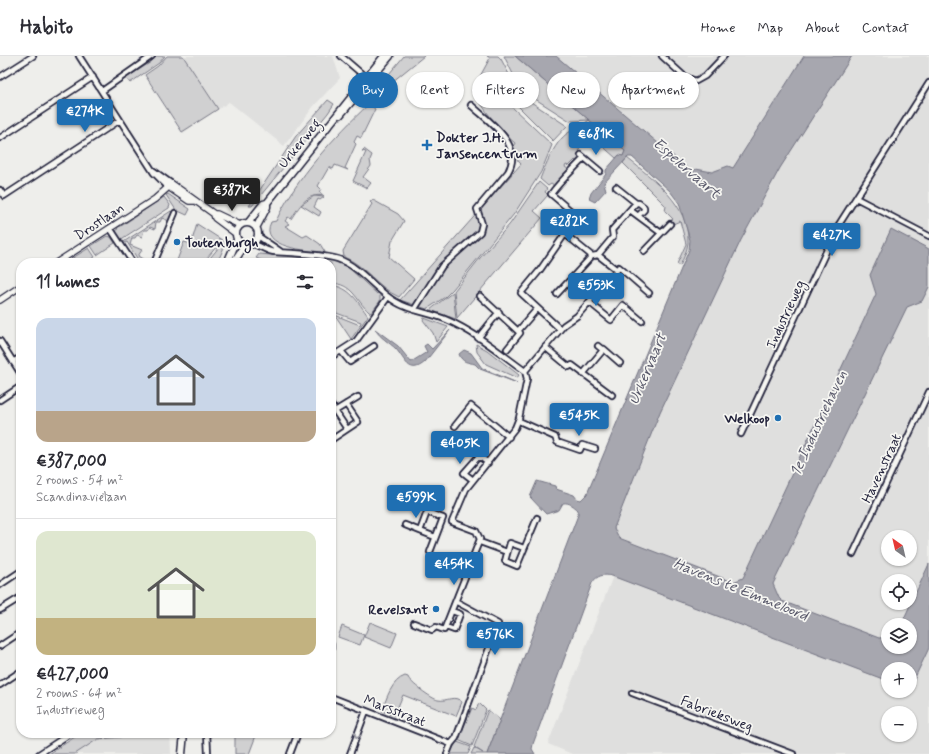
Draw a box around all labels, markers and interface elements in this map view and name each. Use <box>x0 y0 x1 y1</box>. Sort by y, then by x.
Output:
text: Habito <box>20 15 73 40</box>
text: Home <box>701 19 735 37</box>
text: Map <box>757 19 783 37</box>
text: About <box>805 19 840 37</box>
text: Contact <box>862 19 909 37</box>
chip: Buy <box>348 72 398 108</box>
chip: Rent <box>406 72 464 108</box>
chip: Filters <box>472 72 539 108</box>
chip: New <box>547 72 600 108</box>
chip: Apartment <box>608 72 699 108</box>
pin: €274K <box>57 99 113 133</box>
text: €274K <box>66 103 104 120</box>
street label: Urkerweg <box>274 115 327 173</box>
pin: €681K <box>568 122 624 156</box>
text: €681K <box>578 126 614 143</box>
place label: Dokter J.H. Jansencentrum <box>436 129 537 163</box>
water label: Espelervaart <box>648 134 725 204</box>
marker: Dokter J.H. Jansencentrum <box>421 139 433 151</box>
pin: €387K <box>204 178 260 212</box>
text: €387K <box>213 182 251 199</box>
street label: Drostlaan <box>71 199 128 245</box>
pin: €282K <box>541 209 597 243</box>
text: €282K <box>550 213 588 230</box>
pin: €427K <box>804 223 860 257</box>
text: €427K <box>812 227 852 244</box>
place label: Toutenburgh <box>185 234 258 254</box>
marker: Toutenburgh <box>172 237 182 247</box>
text: 11 homes <box>36 271 100 293</box>
icon: filters <box>294 271 316 293</box>
pin: €553K <box>568 273 624 307</box>
text: €553K <box>577 277 615 294</box>
street label: Industrieweg <box>762 277 811 352</box>
water label: Urkervaart <box>624 329 673 408</box>
icon: home <box>140 344 212 416</box>
water label: 1e Industriehaven <box>786 367 852 480</box>
pin: €545K <box>551 403 607 437</box>
text: €545K <box>559 407 599 424</box>
place label: Welkoop <box>724 410 770 428</box>
marker: Welkoop <box>773 413 783 423</box>
pin: €405K <box>432 431 488 465</box>
street label: Havenstraat <box>858 431 906 506</box>
text: €405K <box>440 435 480 452</box>
text: €387,000 <box>36 450 107 472</box>
text: 2 rooms · 54 m² <box>36 472 123 489</box>
pin: €599K <box>388 485 444 519</box>
text: Scandinaviëlaan <box>36 489 127 506</box>
text: €599K <box>396 489 436 506</box>
north arrow <box>881 530 917 566</box>
map controls <box>881 530 917 742</box>
pin: €454K <box>426 552 482 586</box>
water label: Havens te Emmeloord <box>670 554 812 627</box>
text: €454K <box>434 556 474 573</box>
icon: home <box>140 557 212 629</box>
button: locate <box>881 574 917 610</box>
place label: Revelsant <box>368 601 428 619</box>
marker: Revelsant <box>431 604 441 614</box>
button: layers <box>881 618 917 654</box>
pin: €576K <box>467 622 523 656</box>
text: €576K <box>476 626 514 643</box>
button: + <box>881 662 917 698</box>
text: €427,000 <box>36 663 109 685</box>
text: 2 rooms · 64 m² <box>36 685 122 702</box>
street label: Marsstraat <box>361 691 428 731</box>
street label: Fabrieksweg <box>678 692 755 736</box>
text: Industrieweg <box>36 702 105 719</box>
button: − <box>881 706 917 742</box>
one-way arrow <box>353 733 361 740</box>

